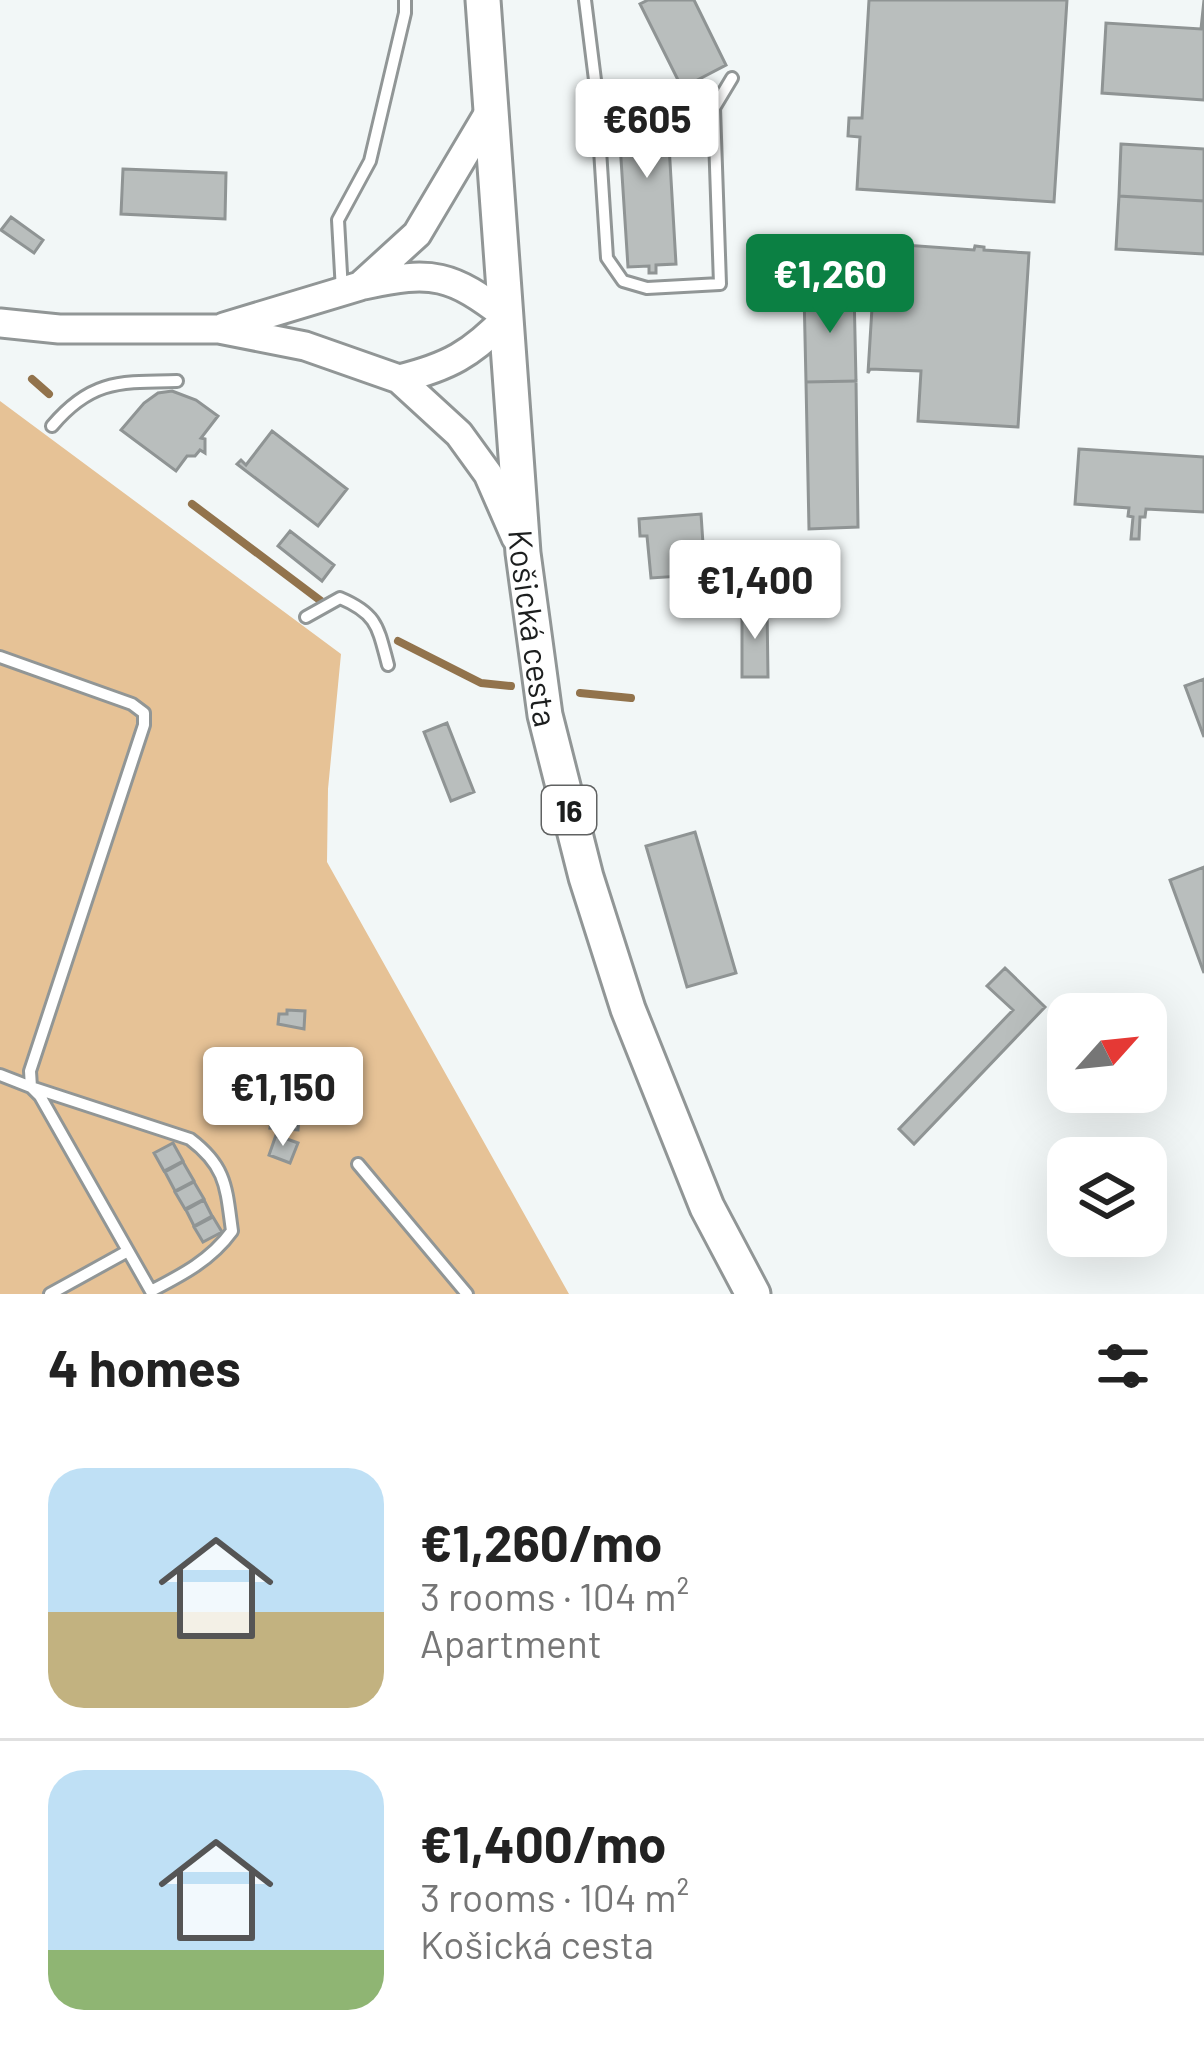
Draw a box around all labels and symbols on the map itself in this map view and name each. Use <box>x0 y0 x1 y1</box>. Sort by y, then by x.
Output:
pin: €605 <box>576 79 718 181</box>
pin: €1,260 <box>732 234 928 336</box>
street label: Košická cesta <box>501 528 567 731</box>
pin: €1,400 <box>657 540 853 642</box>
road number: 16 <box>542 786 596 834</box>
north arrow <box>1047 993 1167 1113</box>
pin: €1,150 <box>185 1047 381 1149</box>

